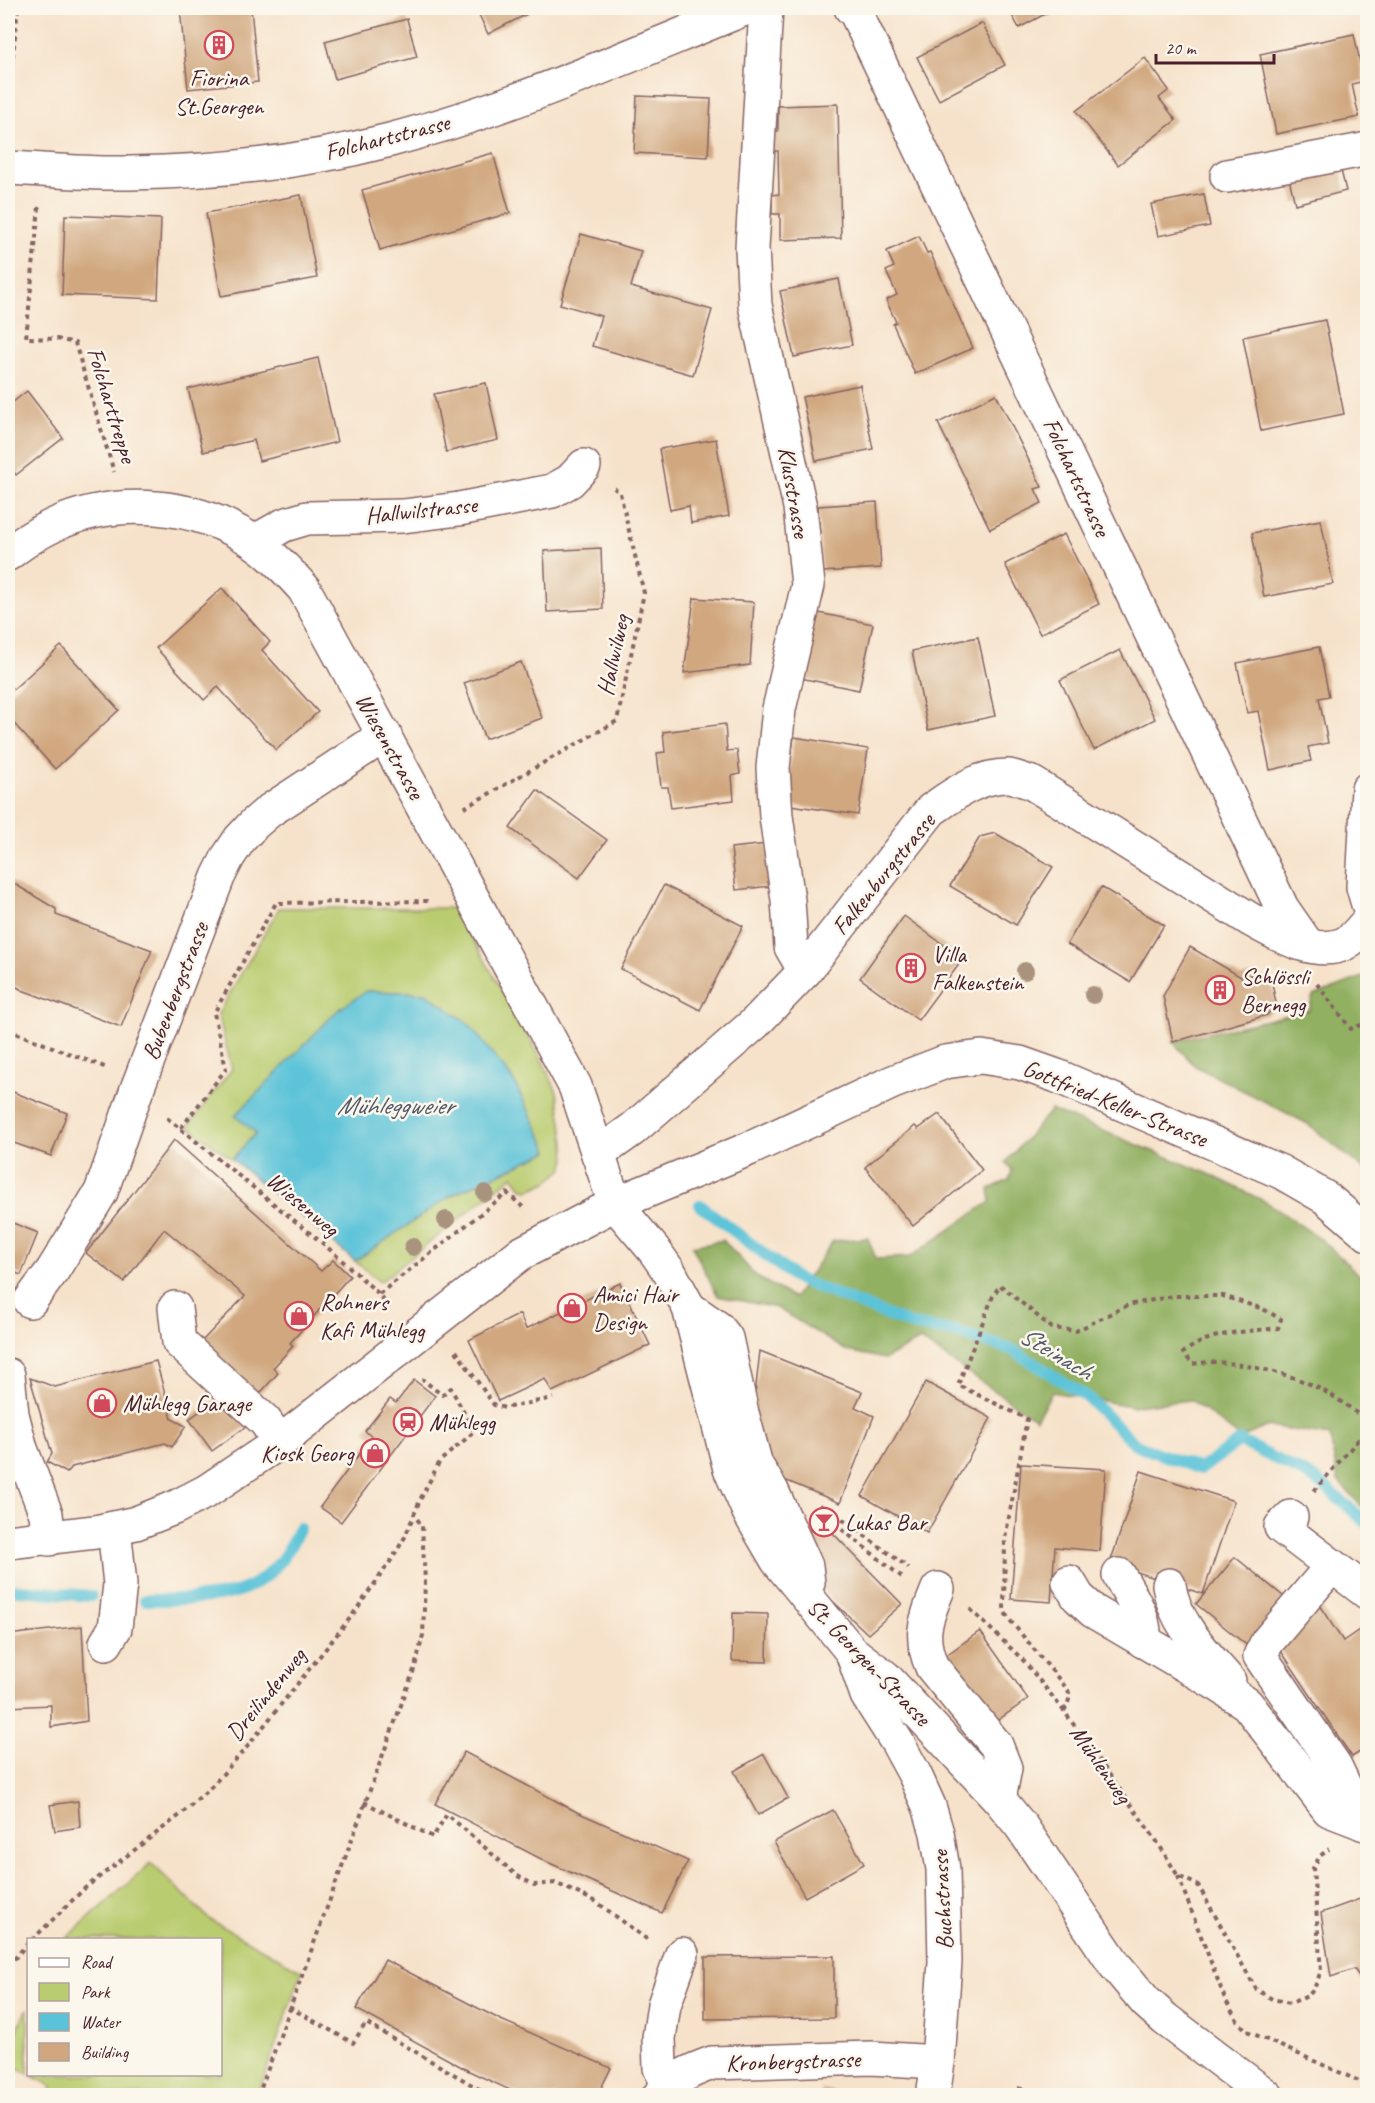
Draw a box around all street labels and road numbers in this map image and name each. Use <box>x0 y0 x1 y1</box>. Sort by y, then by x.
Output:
street label: Folchartstrasse <box>322 107 454 167</box>
street label: Folcharttreppe <box>80 344 144 468</box>
street label: Folchartstrasse <box>1037 413 1118 543</box>
street label: Klusstrasse <box>771 444 817 542</box>
street label: Hallwilstrasse <box>364 489 480 531</box>
street label: Hallwilweg <box>590 610 636 698</box>
street label: Wiesenstrasse <box>349 688 432 806</box>
street label: Falkenburgstrasse <box>825 805 943 941</box>
street label: Bubenbergstrasse <box>135 916 216 1064</box>
street label: Gottfried-Keller-Strasse <box>1019 1052 1214 1154</box>
street label: Wiesenweg <box>260 1165 347 1244</box>
street label: St. Georgen-Strasse <box>801 1592 939 1734</box>
street label: Dreilindenweg <box>219 1640 314 1747</box>
street label: Mühlenweg <box>1063 1719 1140 1811</box>
street label: Buchstrasse <box>924 1847 960 1950</box>
street label: Kronbergstrasse <box>725 2044 863 2078</box>

